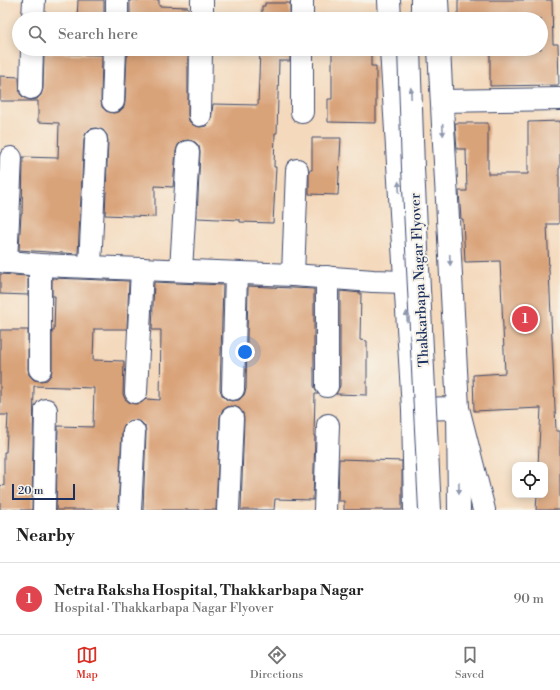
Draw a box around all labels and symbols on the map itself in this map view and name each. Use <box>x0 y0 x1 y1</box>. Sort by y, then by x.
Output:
one-way arrow <box>407 87 414 99</box>
one-way arrow <box>440 124 447 136</box>
one-way arrow <box>395 181 402 193</box>
street label: Thakkarbapa Nagar Flyover <box>406 193 434 367</box>
one-way arrow <box>447 254 454 266</box>
pin: 1 <box>512 304 538 334</box>
one-way arrow <box>403 311 410 323</box>
your location <box>235 342 255 362</box>
scale bar <box>12 482 75 501</box>
one-way arrow <box>456 482 462 495</box>

